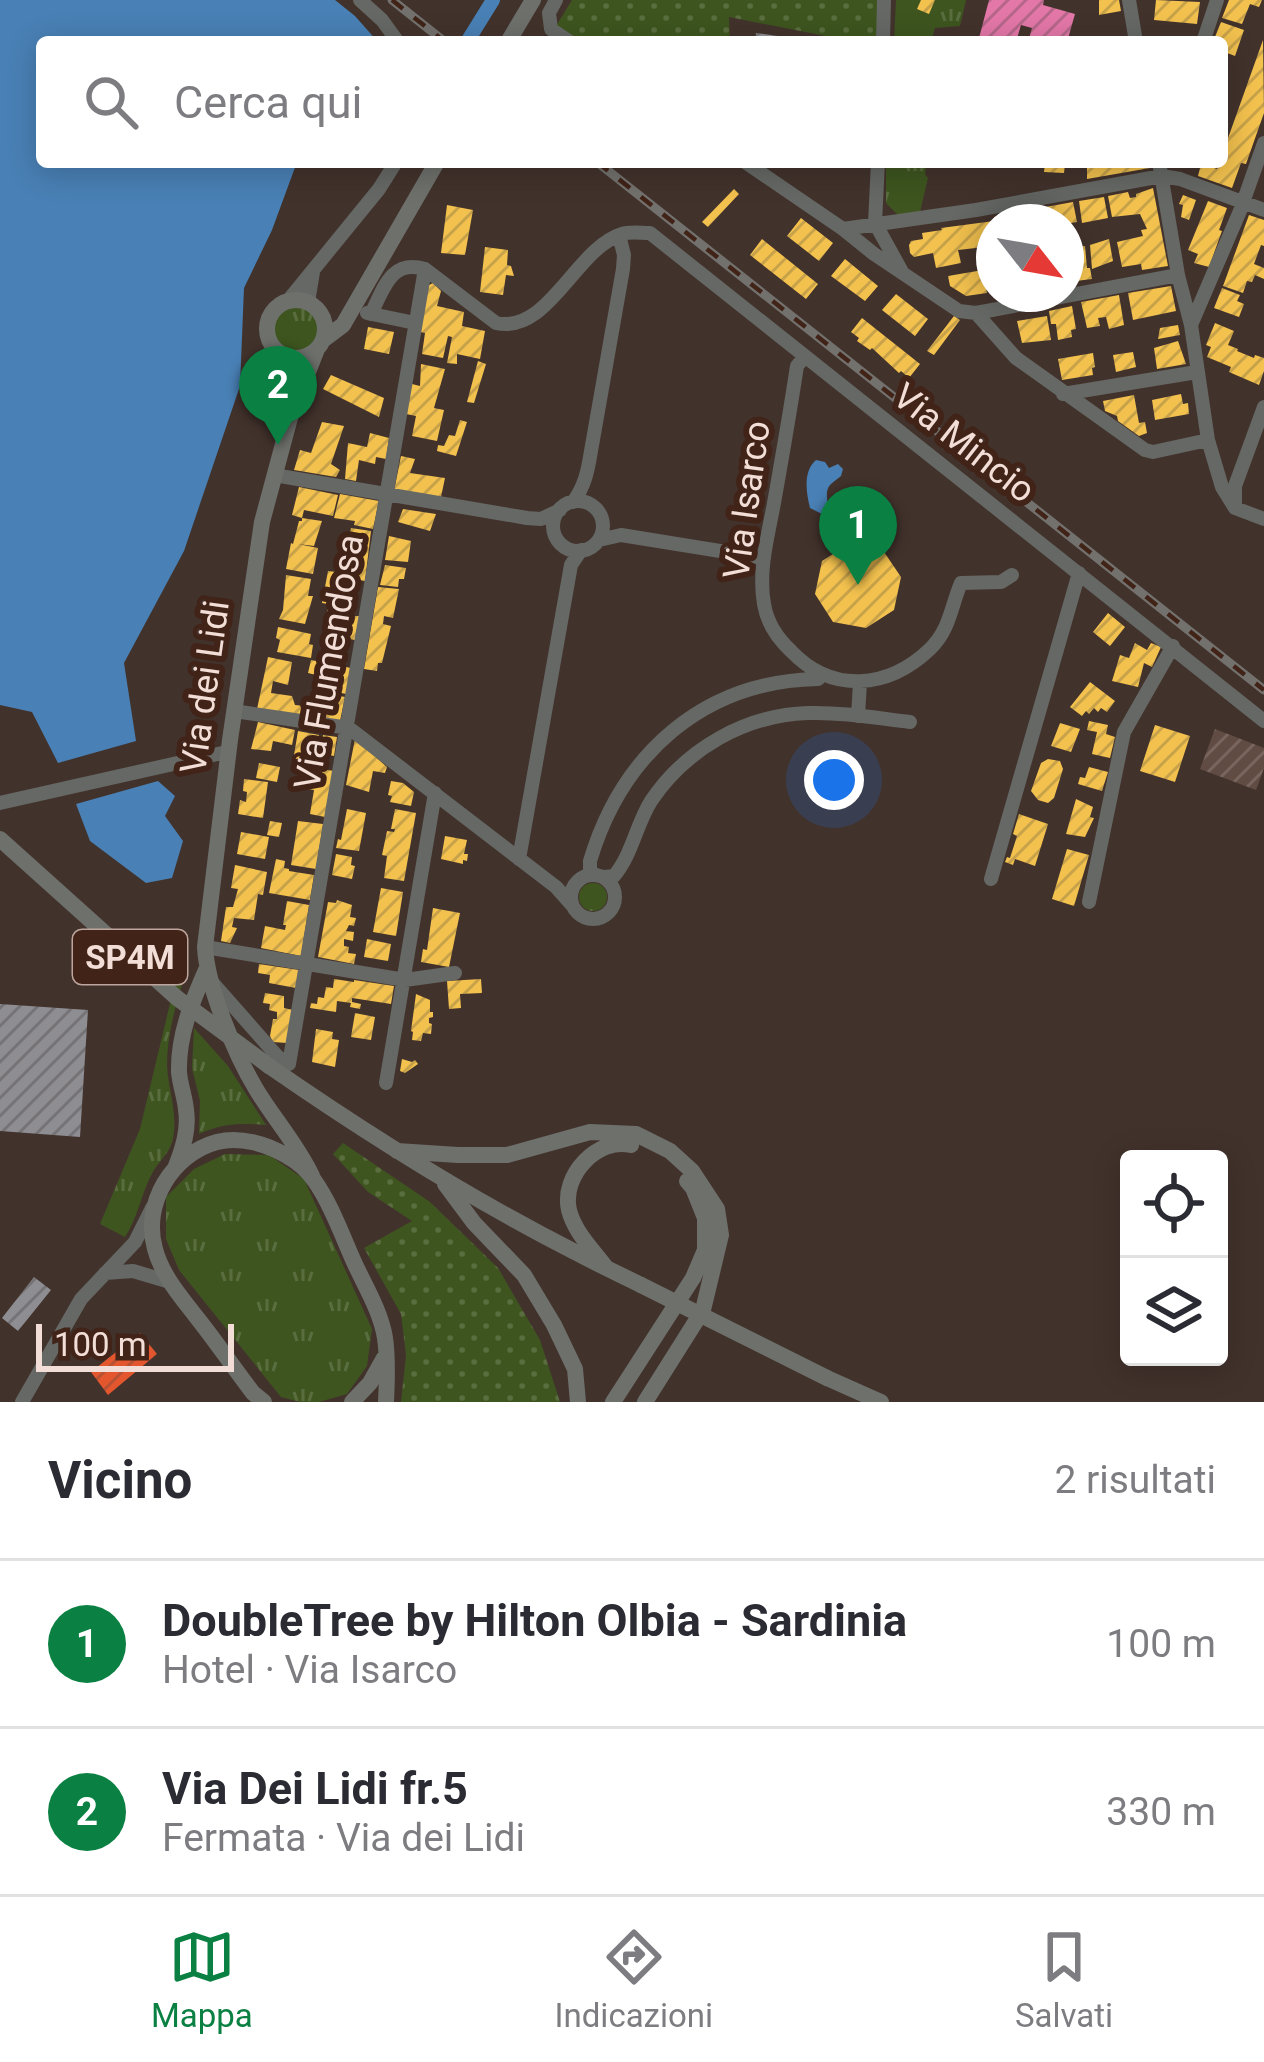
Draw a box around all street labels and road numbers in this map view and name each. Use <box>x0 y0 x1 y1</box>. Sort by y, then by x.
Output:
street label: Via Mincio <box>885 375 1043 511</box>
street label: Via Isarco <box>715 418 779 582</box>
street label: Via Flumendosa <box>286 531 372 793</box>
street label: Via dei Lidi <box>172 598 238 776</box>
road number: SP4M <box>73 930 187 984</box>

